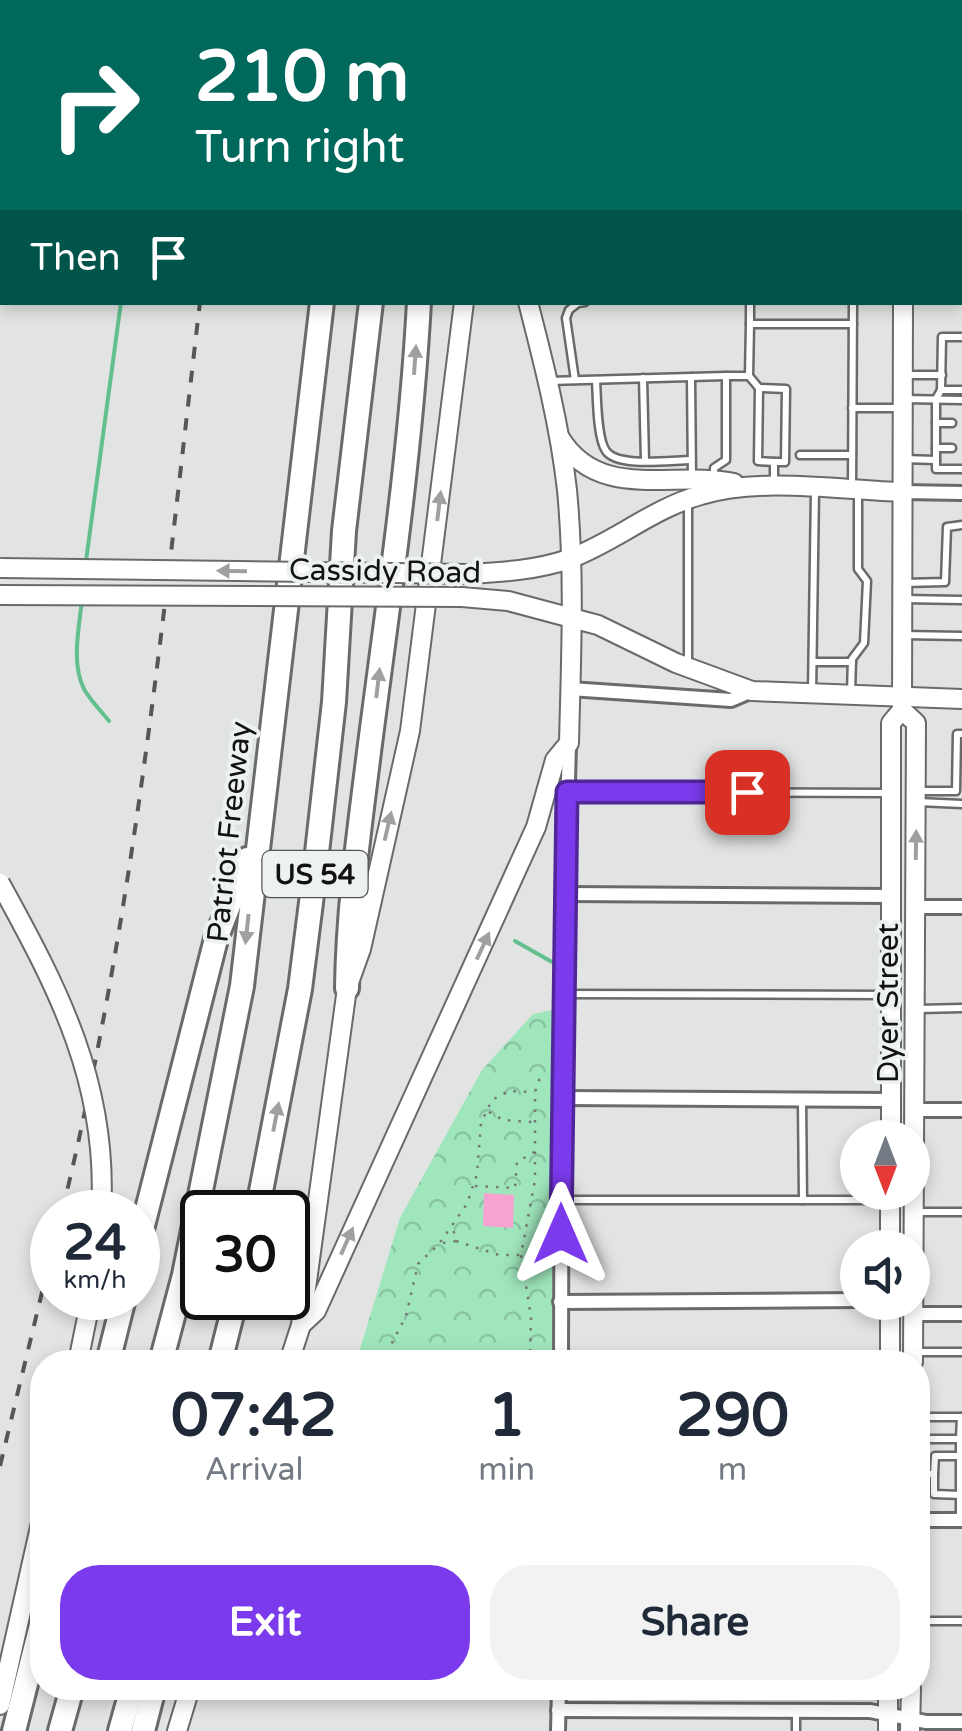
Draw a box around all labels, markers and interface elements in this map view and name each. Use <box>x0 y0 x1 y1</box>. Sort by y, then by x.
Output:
text: 210 m <box>195 36 409 120</box>
icon: right <box>30 40 160 170</box>
text: Turn right <box>195 121 404 175</box>
icon: arrive <box>141 230 196 285</box>
text: Then <box>30 235 121 281</box>
one-way arrow <box>408 343 424 375</box>
one-way arrow <box>431 489 447 521</box>
street label: Cassidy Road <box>289 551 481 592</box>
one-way arrow <box>215 563 247 579</box>
one-way arrow <box>370 666 386 698</box>
street label: Patriot Freeway <box>199 720 260 945</box>
pin <box>705 750 790 835</box>
icon: arrive <box>720 765 775 820</box>
one-way arrow <box>381 810 396 841</box>
one-way arrow <box>908 829 924 861</box>
road number: US 54 <box>262 851 368 897</box>
one-way arrow <box>239 914 255 946</box>
street label: Dyer Street <box>870 923 907 1083</box>
one-way arrow <box>474 931 491 960</box>
one-way arrow <box>269 1101 284 1132</box>
north arrow <box>840 1120 930 1210</box>
map controls <box>840 1120 930 1320</box>
position arrow <box>509 1182 613 1286</box>
speed limit sign: 30 <box>180 1190 310 1320</box>
text: 24 <box>64 1213 126 1273</box>
one-way arrow <box>339 1226 356 1255</box>
button: sound <box>840 1230 930 1320</box>
text: km/h <box>64 1265 126 1295</box>
text: 07:42 <box>171 1380 337 1452</box>
text: 1 <box>488 1380 525 1452</box>
text: 290 <box>676 1380 789 1452</box>
text: Arrival <box>205 1451 304 1489</box>
text: min <box>478 1451 535 1489</box>
text: m <box>718 1451 747 1489</box>
button: Exit <box>60 1565 470 1680</box>
button: Share <box>490 1565 900 1680</box>

